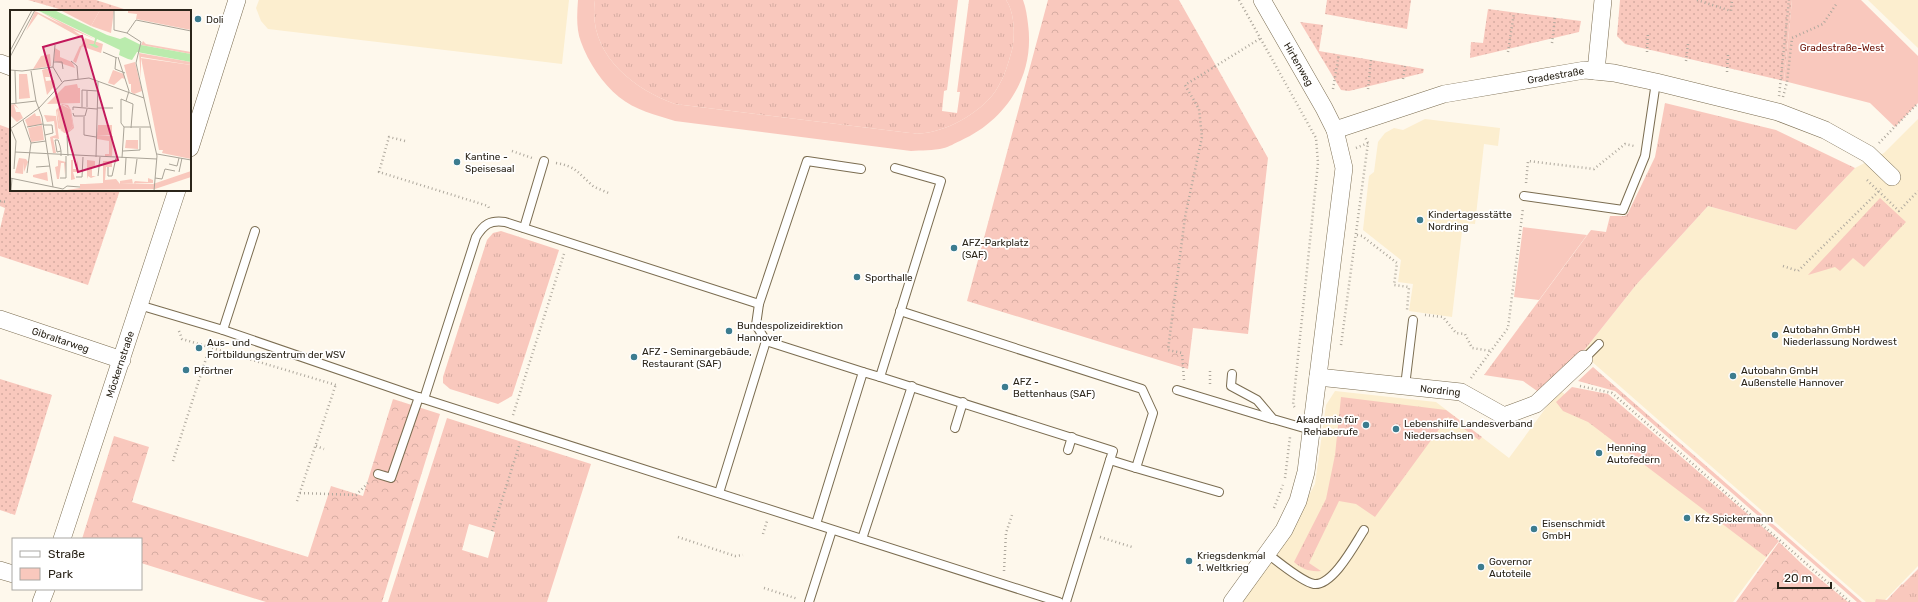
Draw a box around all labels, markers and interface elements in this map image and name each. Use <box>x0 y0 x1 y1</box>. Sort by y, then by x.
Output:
inset map <box>10 10 191 191</box>
marker: Doli <box>193 14 203 24</box>
place label: Doli <box>206 14 223 26</box>
street label: Hirtenweg <box>1281 41 1315 88</box>
park label: Gradestraße-West <box>1800 42 1884 54</box>
street label: Gradestraße <box>1526 65 1585 87</box>
place label: Kantine - Speisesaal <box>465 151 514 175</box>
marker: Kantine - Speisesaal <box>452 157 462 167</box>
place label: Kindertagesstätte Nordring <box>1428 209 1512 233</box>
marker: Kindertagesstätte Nordring <box>1415 215 1425 225</box>
place label: AFZ-Parkplatz (SAF) <box>962 237 1029 261</box>
marker: AFZ-Parkplatz (SAF) <box>949 243 959 253</box>
marker: Sporthalle <box>852 272 862 282</box>
place label: Sporthalle <box>865 272 913 284</box>
place label: Bundespolizeidirektion Hannover <box>737 320 843 344</box>
place label: Autobahn GmbH Niederlassung Nordwest <box>1783 324 1897 348</box>
street label: Gibraltarweg <box>30 325 91 356</box>
marker: Bundespolizeidirektion Hannover <box>724 326 734 336</box>
street label: Möckernstraße <box>104 329 137 399</box>
marker: Autobahn GmbH Niederlassung Nordwest <box>1770 330 1780 340</box>
place label: Aus- und Fortbildungszentrum der WSV <box>207 337 346 361</box>
marker: Aus- und Fortbildungszentrum der WSV <box>194 343 204 353</box>
place label: AFZ - Seminargebäude, Restaurant (SAF) <box>642 346 752 370</box>
marker: AFZ - Seminargebäude, Restaurant (SAF) <box>629 352 639 362</box>
marker: Pförtner <box>181 365 191 375</box>
place label: Pförtner <box>194 365 233 377</box>
place label: Autobahn GmbH Außenstelle Hannover <box>1741 365 1844 389</box>
marker: Autobahn GmbH Außenstelle Hannover <box>1728 371 1738 381</box>
place label: AFZ - Bettenhaus (SAF) <box>1013 376 1095 400</box>
marker: AFZ - Bettenhaus (SAF) <box>1000 382 1010 392</box>
street label: Nordring <box>1419 383 1461 399</box>
place label: Akademie für Rehaberufe <box>1296 414 1358 438</box>
place label: Lebenshilfe Landesverband Niedersachsen <box>1404 418 1533 442</box>
marker: Akademie für Rehaberufe <box>1361 420 1371 430</box>
marker: Lebenshilfe Landesverband Niedersachsen <box>1391 424 1401 434</box>
place label: Henning Autofedern <box>1607 442 1660 466</box>
marker: Henning Autofedern <box>1594 448 1604 458</box>
marker: Kfz Spickermann <box>1682 513 1692 523</box>
place label: Kfz Spickermann <box>1695 513 1773 525</box>
place label: Eisenschmidt GmbH <box>1542 518 1605 542</box>
marker: Eisenschmidt GmbH <box>1529 524 1539 534</box>
legend <box>12 538 142 590</box>
text: Straße <box>48 547 85 561</box>
place label: Kriegsdenkmal 1. Weltkrieg <box>1197 550 1266 574</box>
marker: Kriegsdenkmal 1. Weltkrieg <box>1184 556 1194 566</box>
place label: Governor Autoteile <box>1489 556 1532 580</box>
marker: Governor Autoteile <box>1476 562 1486 572</box>
scale bar <box>1778 564 1831 590</box>
text: Park <box>48 567 74 581</box>
text: 20 m <box>1784 571 1812 585</box>

